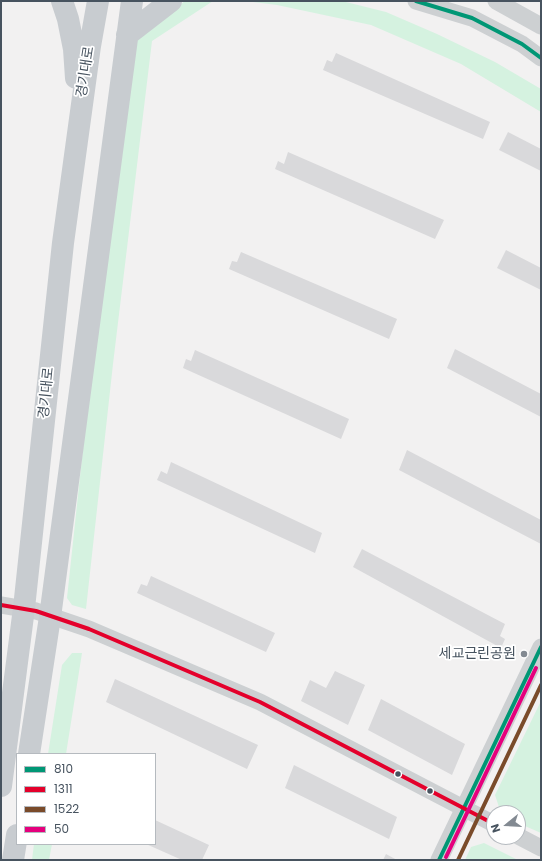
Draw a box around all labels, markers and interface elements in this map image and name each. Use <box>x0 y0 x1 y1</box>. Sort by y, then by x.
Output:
street label: 경기대로 <box>74 45 98 99</box>
street label: 경기대로 <box>36 367 58 419</box>
place label: 세교근린공원 <box>439 646 516 662</box>
marker: 세교근린공원 <box>519 649 529 659</box>
legend <box>16 753 156 845</box>
text: 810 <box>54 760 73 777</box>
unlabelled marker <box>393 769 403 779</box>
text: 1311 <box>54 780 73 797</box>
unlabelled marker <box>425 786 435 796</box>
text: 1522 <box>54 800 79 817</box>
north arrow <box>486 805 526 845</box>
text: 50 <box>54 820 69 837</box>
text: N <box>487 822 504 835</box>

